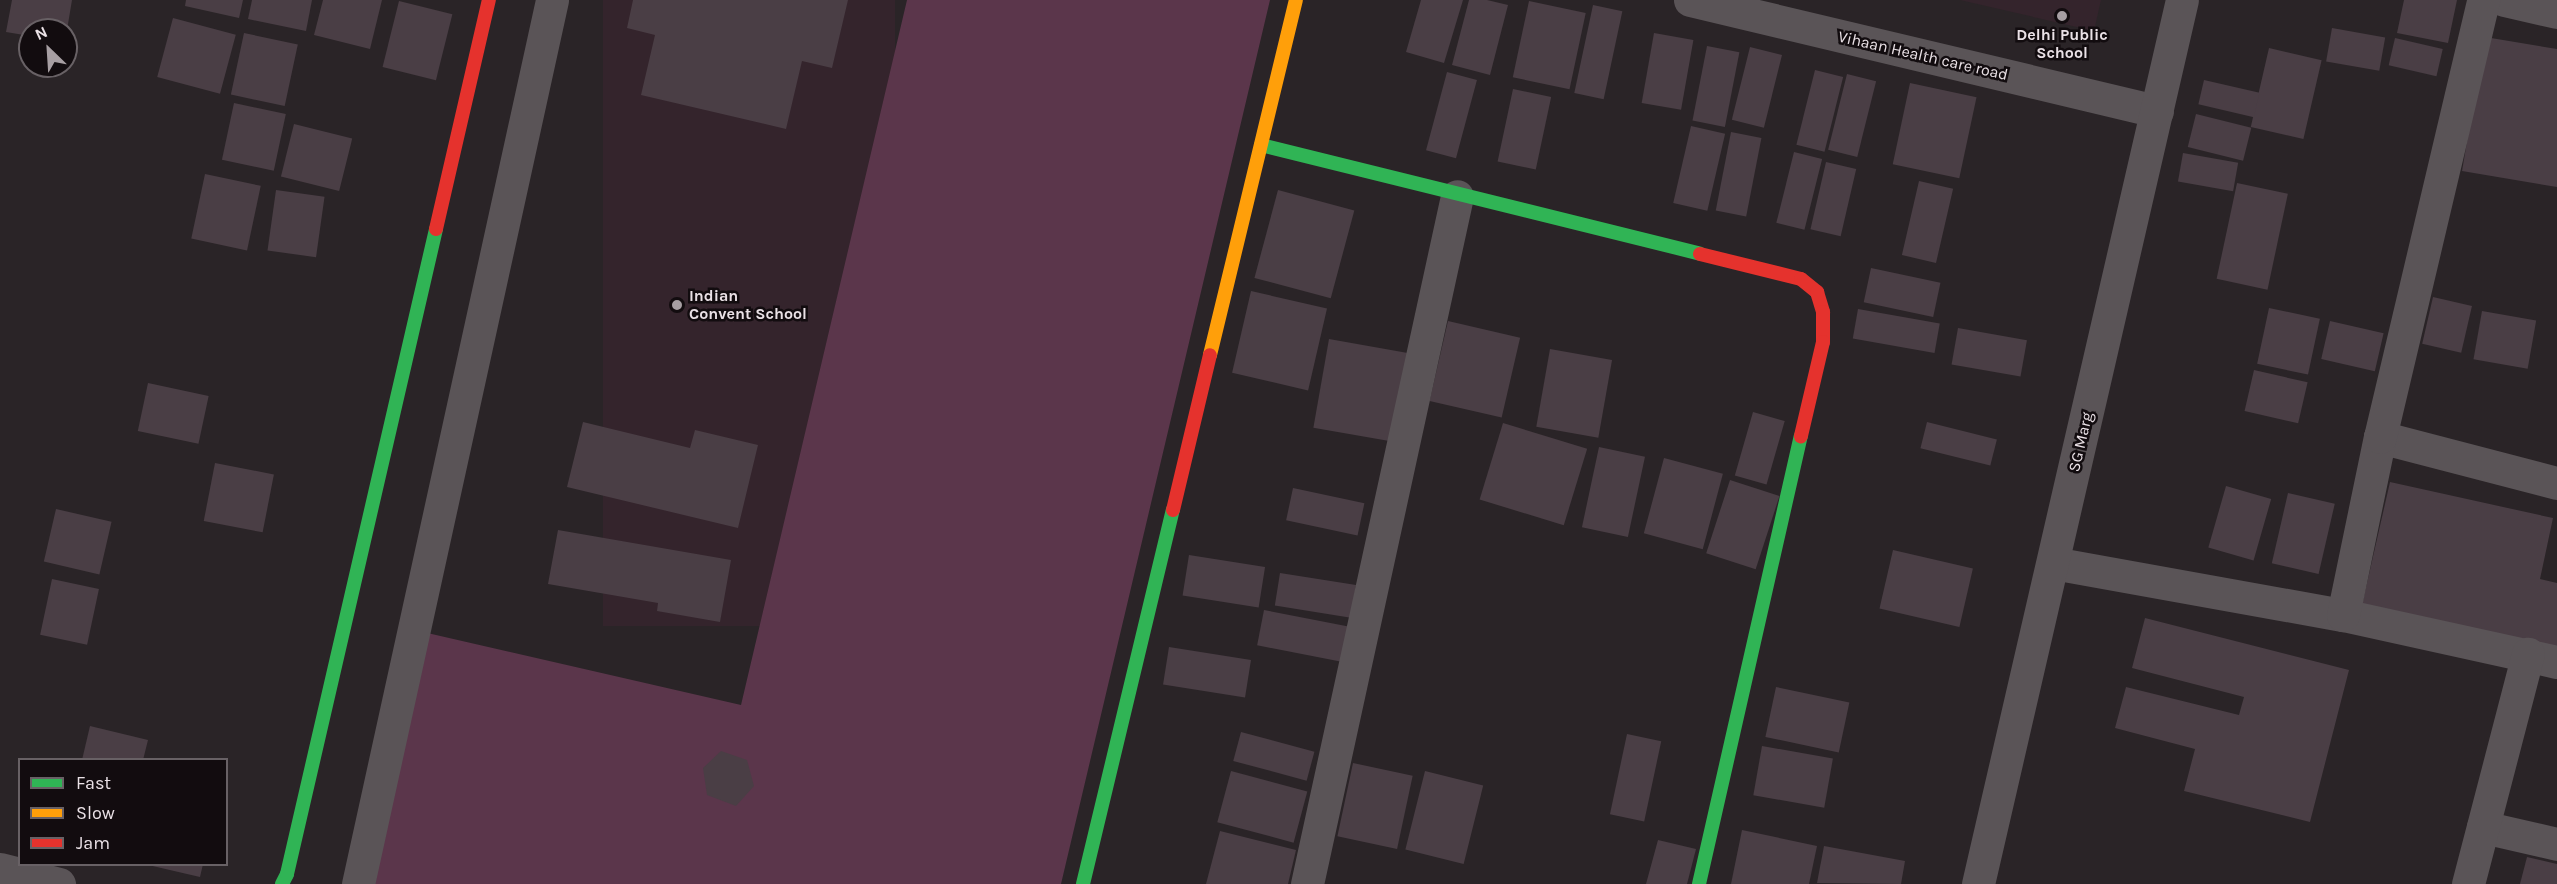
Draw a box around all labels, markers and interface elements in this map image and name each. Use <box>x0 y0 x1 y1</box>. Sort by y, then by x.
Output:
marker: Delhi Public School <box>2055 9 2069 23</box>
north arrow <box>18 18 78 78</box>
text: N <box>32 22 50 44</box>
place label: Delhi Public School <box>2016 25 2108 63</box>
street label: Vihaan Health care road <box>1836 27 2010 85</box>
place label: Indian Convent School <box>689 286 807 324</box>
marker: Indian Convent School <box>670 298 684 312</box>
street label: SG Marg <box>2065 410 2097 474</box>
legend <box>18 758 228 866</box>
text: Fast <box>76 772 111 794</box>
text: Slow <box>76 802 115 824</box>
text: Jam <box>76 832 110 854</box>

